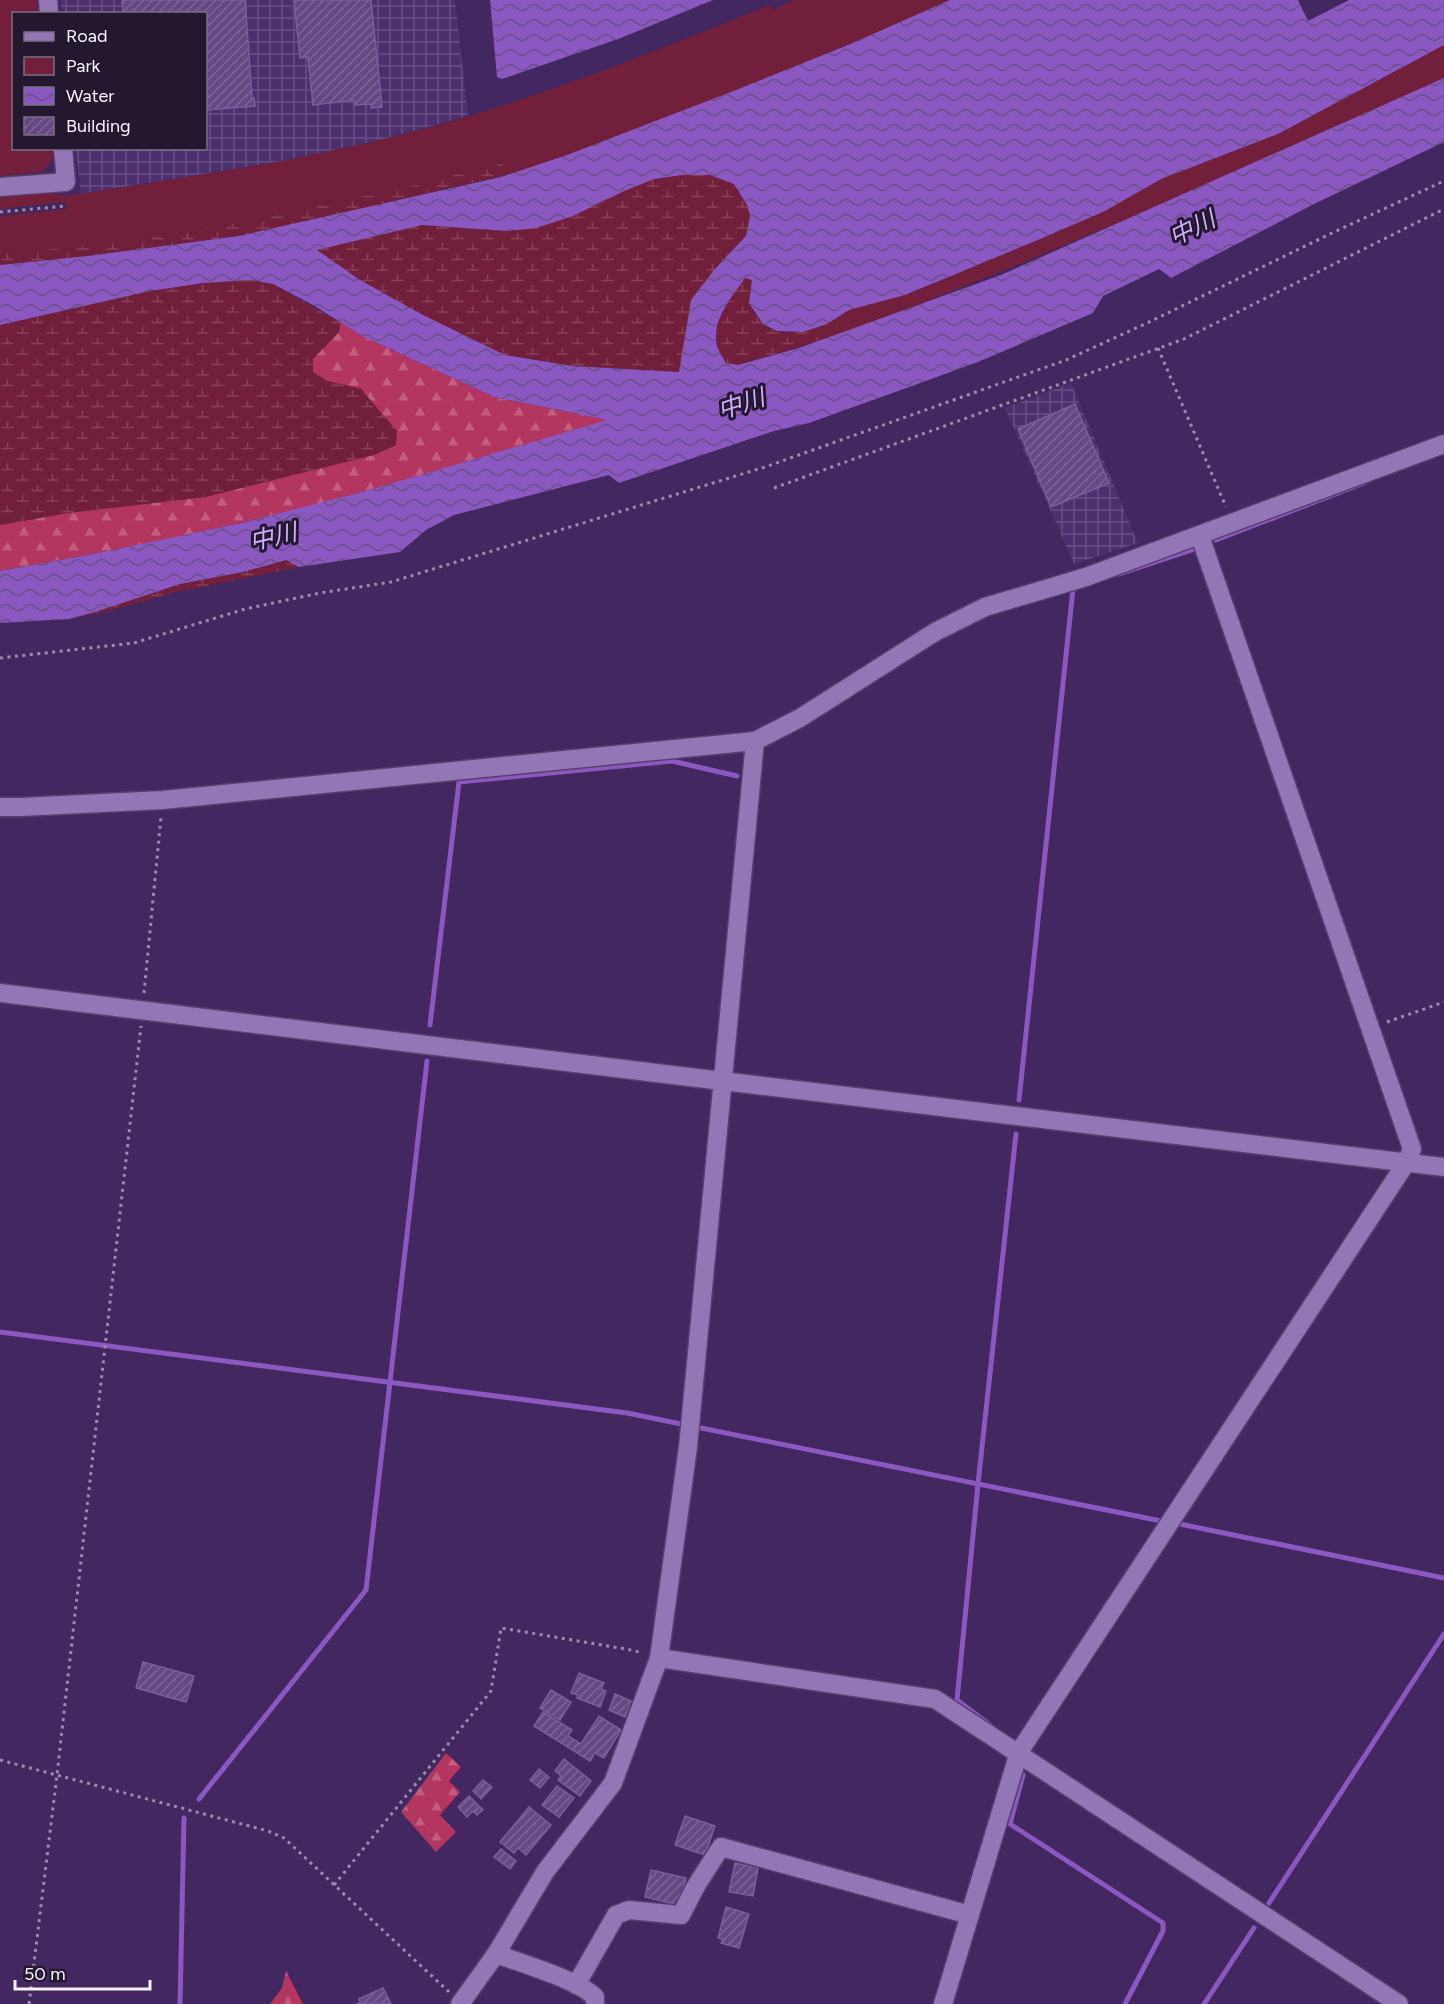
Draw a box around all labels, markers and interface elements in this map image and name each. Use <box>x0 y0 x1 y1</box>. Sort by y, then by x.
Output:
legend <box>12 12 207 150</box>
text: Road <box>66 25 107 47</box>
text: Park <box>66 55 101 77</box>
text: Water <box>66 85 114 107</box>
text: Building <box>66 115 131 137</box>
water label: 中川 <box>1164 203 1222 251</box>
water label: 中川 <box>714 381 771 425</box>
water label: 中川 <box>246 516 302 556</box>
scale bar <box>15 1953 150 1991</box>
text: 50 m <box>24 1963 66 1985</box>

